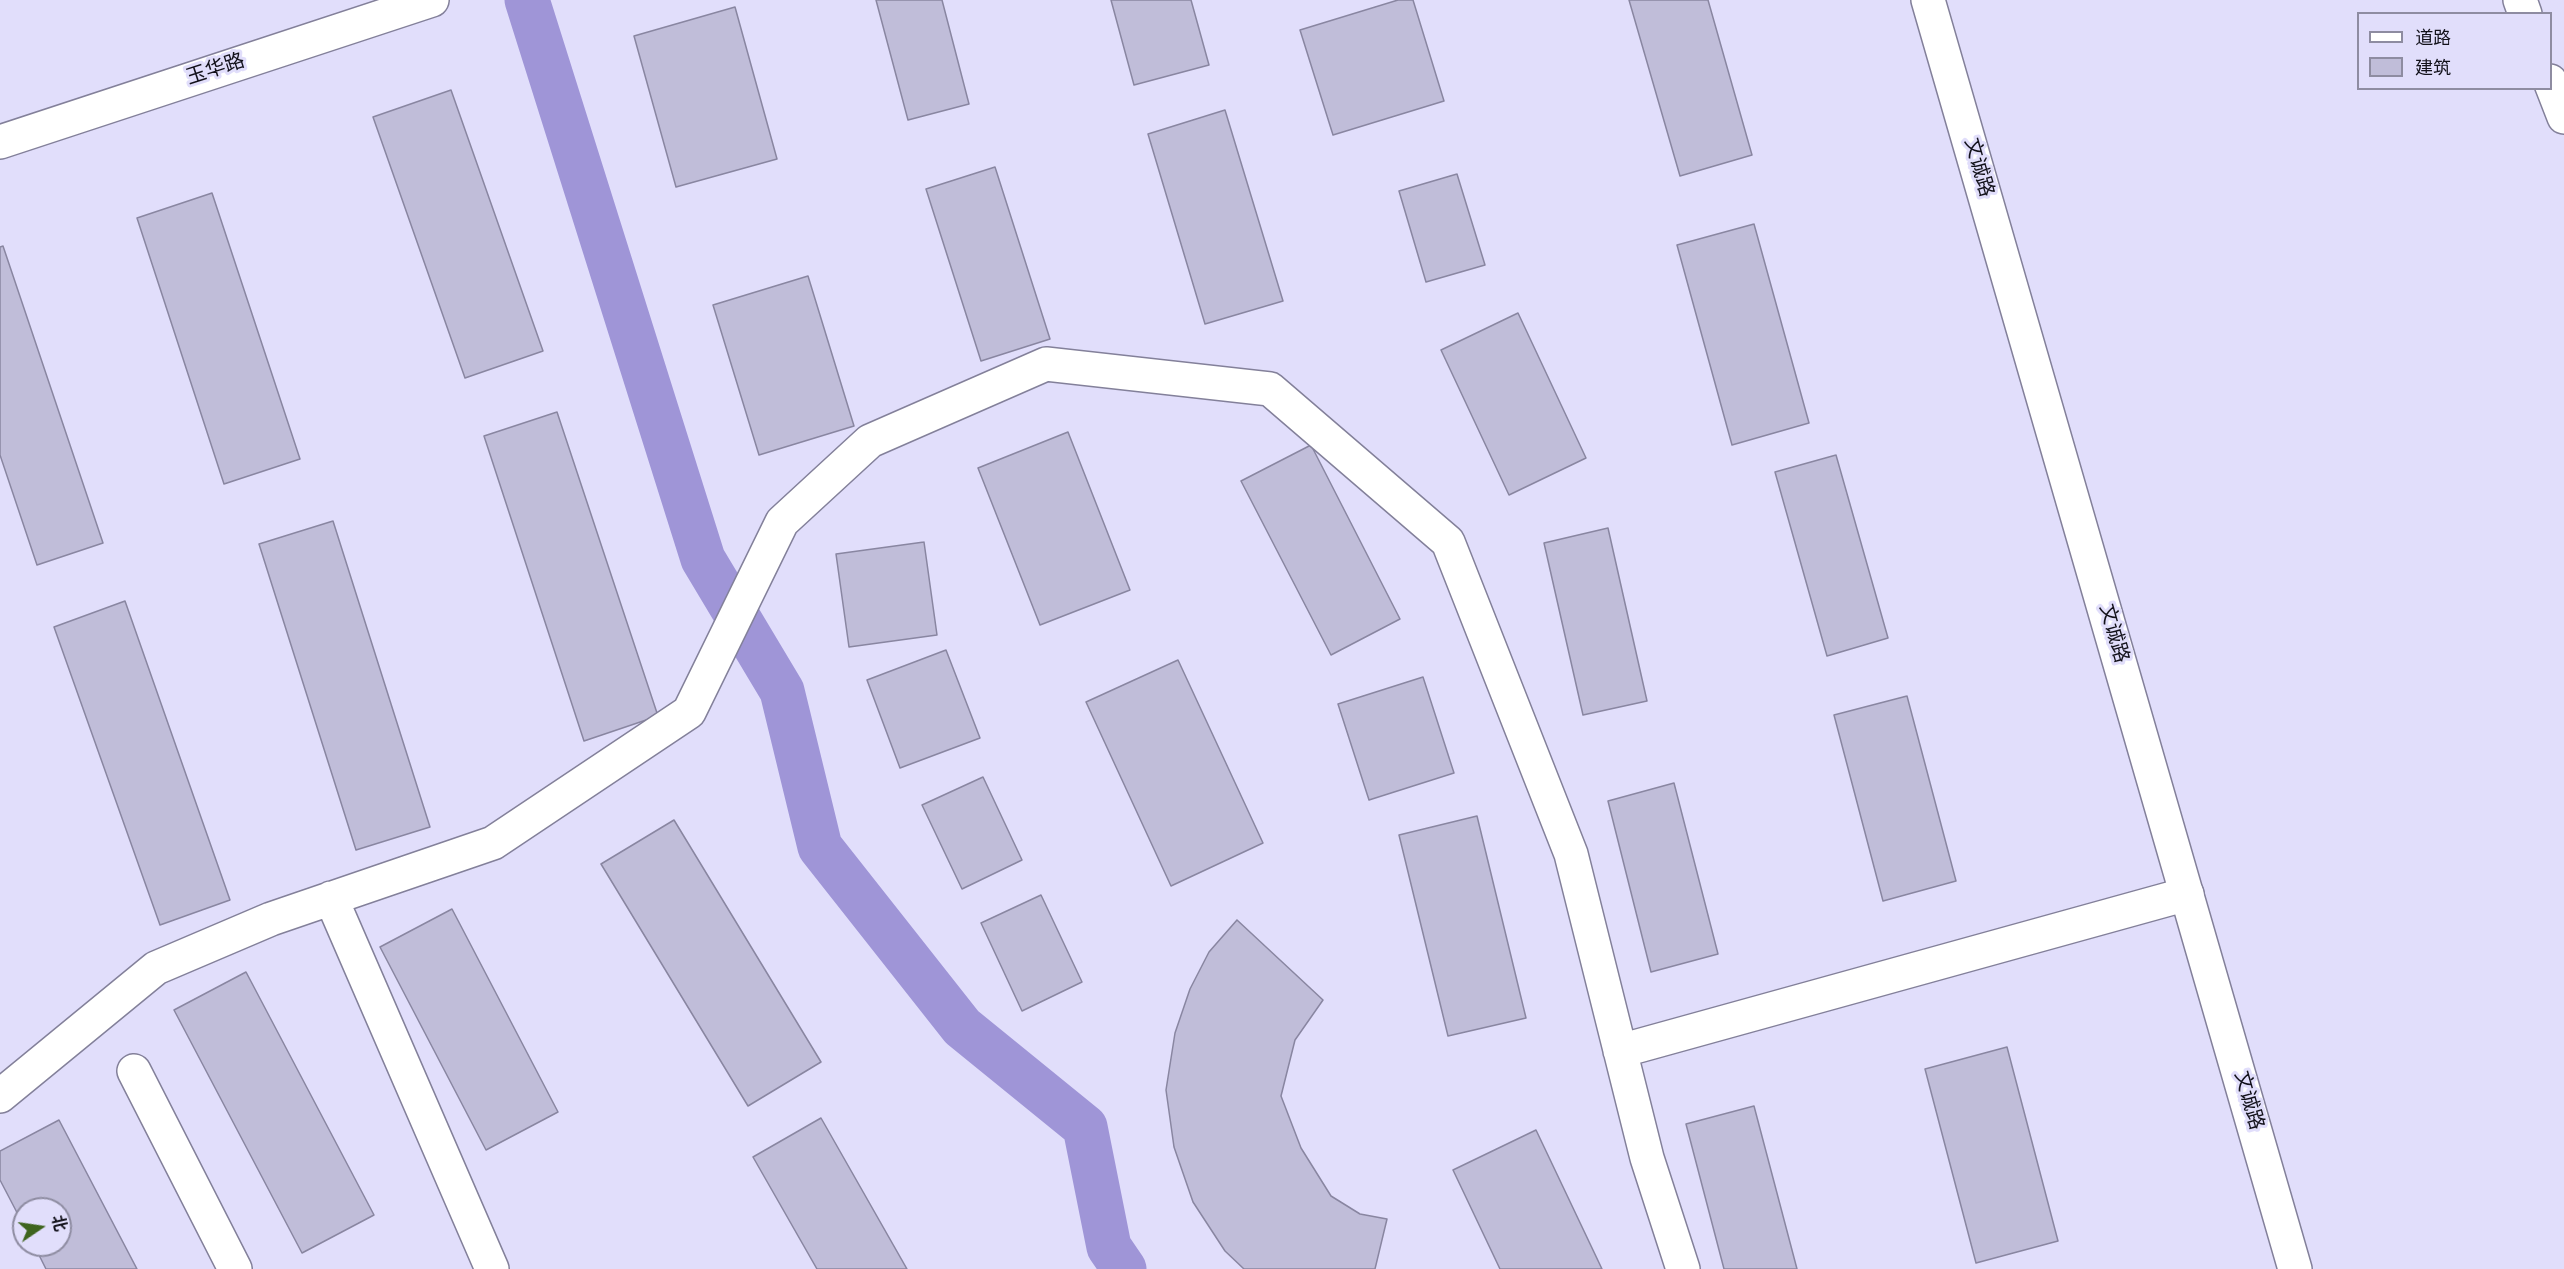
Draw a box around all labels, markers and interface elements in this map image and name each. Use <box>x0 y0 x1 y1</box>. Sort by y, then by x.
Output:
legend <box>2357 12 2552 90</box>
text: 道路 <box>2415 28 2451 51</box>
street label: 玉华路 <box>184 50 248 92</box>
text: 建筑 <box>2415 58 2451 81</box>
street label: 文诚路 <box>1957 136 1997 200</box>
street label: 文诚路 <box>2092 602 2132 666</box>
street label: 文诚路 <box>2227 1069 2267 1133</box>
north arrow <box>12 1197 72 1257</box>
text: 北 <box>46 1213 69 1233</box>

